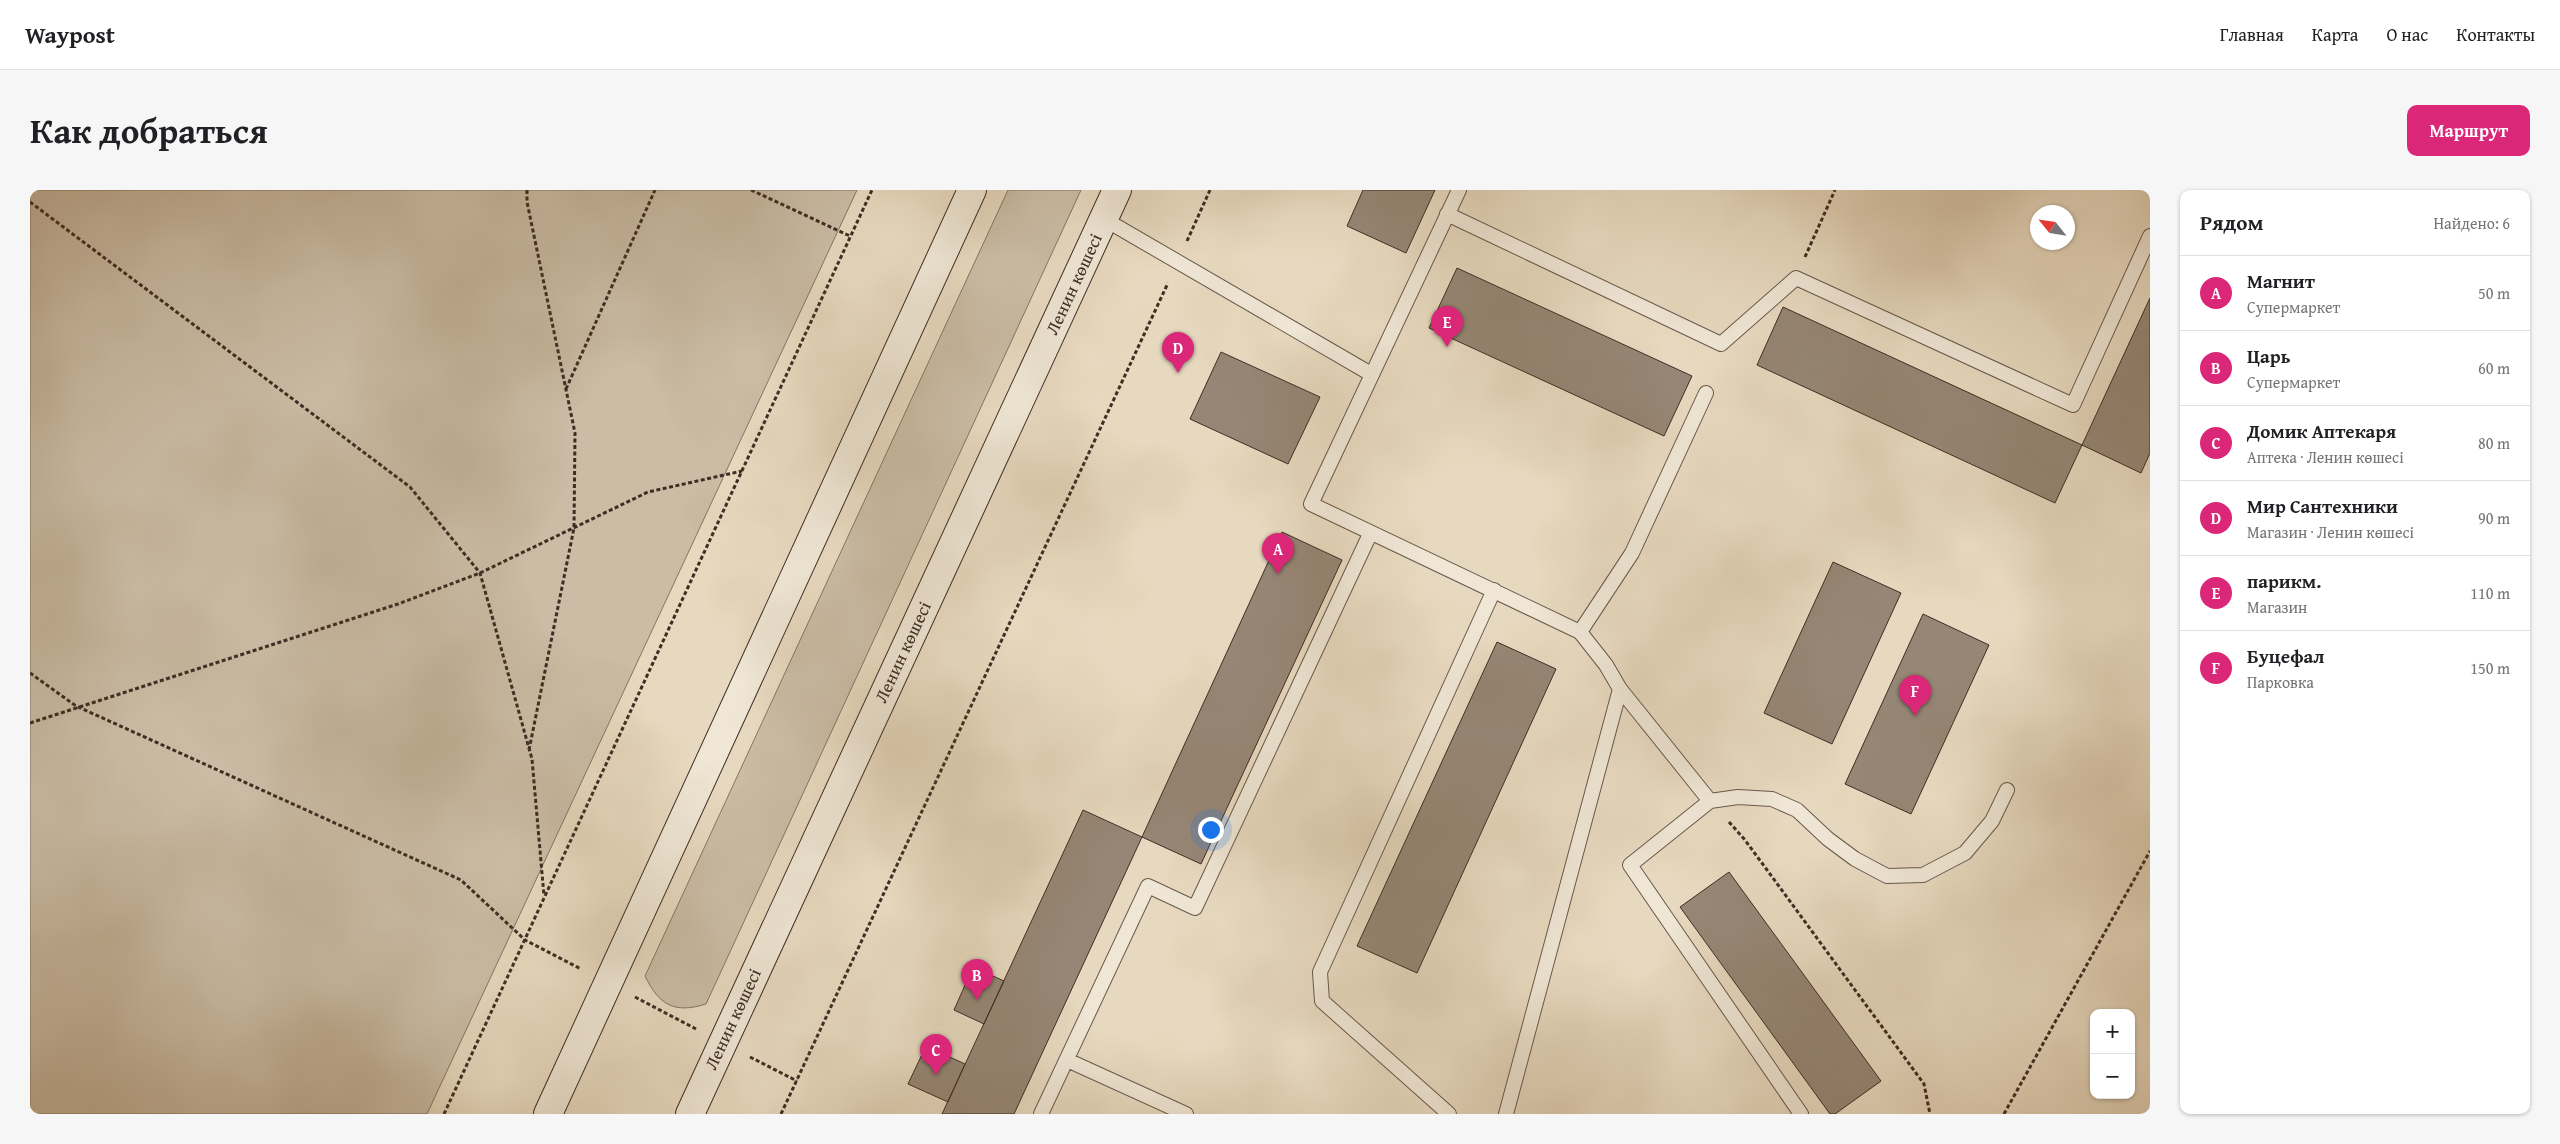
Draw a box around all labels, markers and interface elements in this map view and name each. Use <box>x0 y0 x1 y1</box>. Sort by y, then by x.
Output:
text: Waypost <box>25 17 115 52</box>
text: Главная <box>2220 21 2284 48</box>
text: Карта <box>2312 21 2358 48</box>
text: О нас <box>2386 21 2428 48</box>
text: Контакты <box>2456 21 2535 48</box>
text: Как добраться <box>30 105 268 156</box>
button: Маршрут <box>2407 105 2530 156</box>
north arrow <box>2030 205 2075 250</box>
text: Рядом <box>2200 207 2263 238</box>
text: Найдено: 6 <box>2433 211 2510 235</box>
street label: Ленин көшесі <box>1038 229 1109 339</box>
text: Магнит <box>2247 267 2315 295</box>
text: A <box>2211 281 2221 305</box>
text: 50 m <box>2478 281 2510 305</box>
text: Супермаркет <box>2247 295 2340 319</box>
pin: E <box>1431 306 1463 347</box>
pin: D <box>1162 332 1194 373</box>
text: Царь <box>2247 342 2290 370</box>
text: B <box>2211 356 2221 380</box>
text: 60 m <box>2478 356 2510 380</box>
text: Супермаркет <box>2247 370 2340 394</box>
text: Домик Аптекаря <box>2247 417 2396 445</box>
text: C <box>2211 431 2221 455</box>
text: 80 m <box>2478 431 2510 455</box>
text: Аптека · Ленин көшесі <box>2247 445 2404 469</box>
text: Мир Сантехники <box>2247 492 2398 520</box>
text: D <box>2211 506 2221 530</box>
text: 90 m <box>2478 506 2510 530</box>
text: Магазин · Ленин көшесі <box>2247 520 2414 544</box>
pin: A <box>1262 533 1294 574</box>
text: парикм. <box>2247 567 2321 595</box>
text: E <box>2212 581 2220 605</box>
text: 110 m <box>2470 581 2510 605</box>
text: Магазин <box>2247 595 2307 619</box>
street label: Ленин көшесі <box>867 597 938 707</box>
text: Буцефал <box>2247 642 2324 670</box>
text: F <box>2212 656 2220 680</box>
text: 150 m <box>2470 656 2510 680</box>
text: Парковка <box>2247 670 2314 694</box>
pin: F <box>1899 675 1931 716</box>
your location <box>1198 817 1224 843</box>
pin: B <box>961 959 993 1000</box>
street label: Ленин көшесі <box>697 964 768 1074</box>
map controls <box>2090 1009 2135 1099</box>
button: + <box>2090 1009 2135 1054</box>
pin: C <box>920 1034 952 1075</box>
button: − <box>2090 1054 2135 1099</box>

